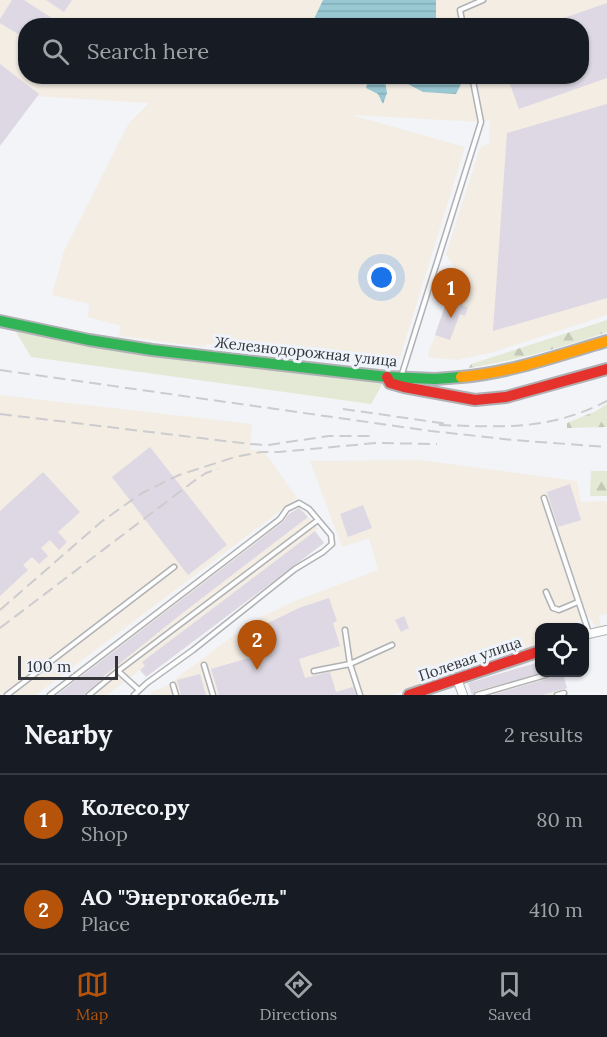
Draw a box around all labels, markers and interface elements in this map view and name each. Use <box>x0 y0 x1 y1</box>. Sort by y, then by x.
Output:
search box <box>18 18 589 84</box>
icon: search <box>39 35 72 68</box>
text: Search here <box>87 37 209 65</box>
your location <box>367 263 396 292</box>
pin: 1 <box>432 268 470 318</box>
street label: Железнодорожная улица <box>214 332 399 371</box>
pin: 2 <box>238 620 276 670</box>
map controls <box>535 623 589 677</box>
button: locate <box>535 623 589 677</box>
street label: Полевая улица <box>416 632 524 685</box>
scale bar <box>18 653 118 680</box>
text: 100 m <box>27 656 71 676</box>
text: Nearby <box>24 718 112 751</box>
text: 2 results <box>504 722 583 747</box>
text: Колесо.ру <box>81 793 189 821</box>
text: 1 <box>39 807 48 832</box>
text: 80 m <box>536 807 583 832</box>
text: Shop <box>81 821 128 846</box>
text: АО "Энергокабель" <box>81 883 287 911</box>
text: 2 <box>38 897 49 922</box>
text: 410 m <box>529 897 583 922</box>
text: Place <box>81 911 130 936</box>
tab: Map <box>76 968 109 1024</box>
tab: Directions <box>260 968 337 1024</box>
tab: Saved <box>488 968 531 1024</box>

